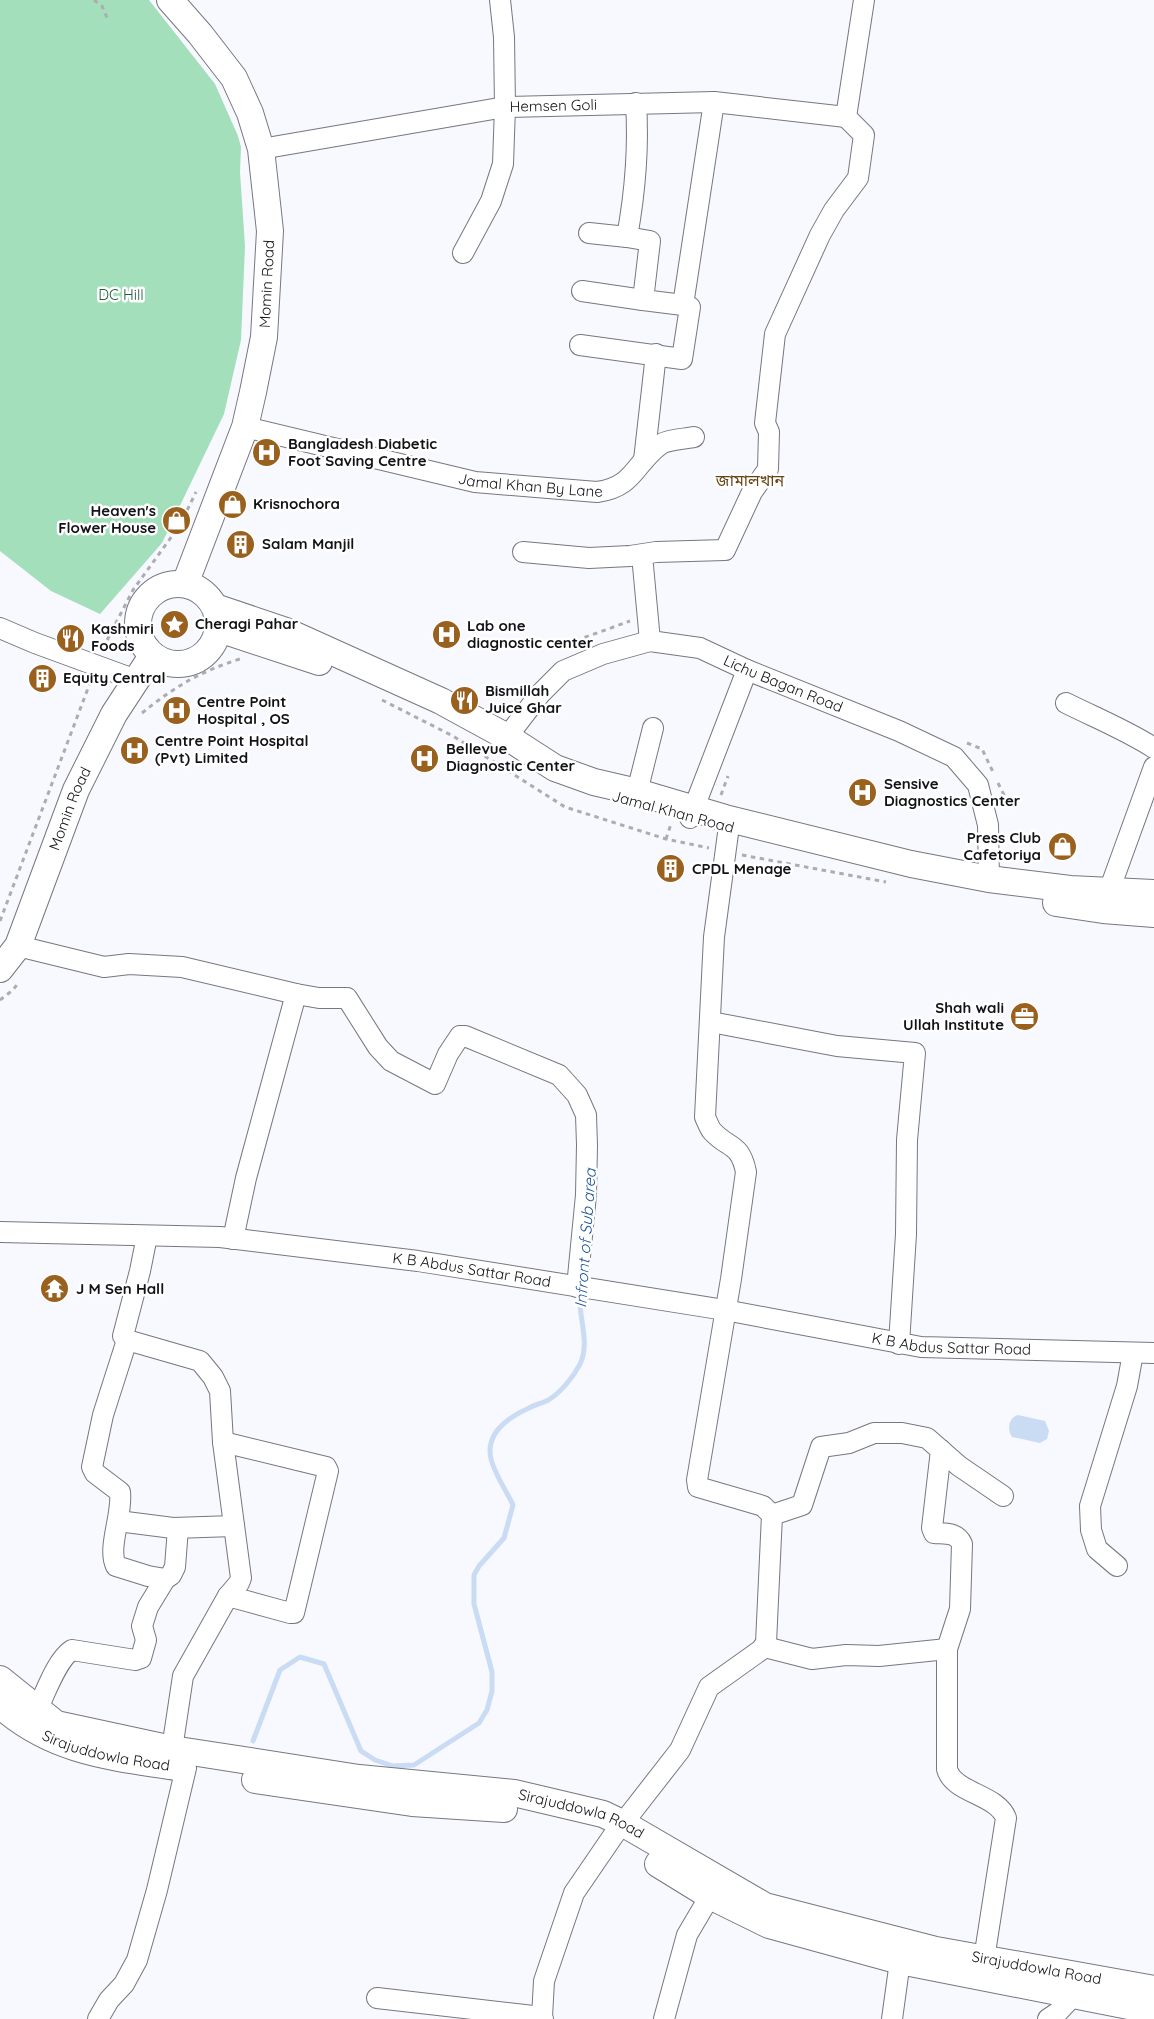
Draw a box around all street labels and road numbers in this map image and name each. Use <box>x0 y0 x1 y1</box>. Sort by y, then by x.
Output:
street label: Hemsen Goli <box>509 95 597 116</box>
street label: Momin Road <box>255 239 278 329</box>
street label: Jamal Khan By Lane <box>456 468 604 501</box>
street label: Lichu Bagan Road <box>720 650 846 716</box>
street label: Momin Road <box>44 764 95 853</box>
street label: Jamal Khan Road <box>610 786 736 837</box>
street label: K B Abdus Sattar Road <box>392 1248 552 1291</box>
street label: K B Abdus Sattar Road <box>870 1328 1031 1359</box>
street label: Sirajuddowla Road <box>39 1726 171 1775</box>
street label: Sirajuddowla Road <box>517 1784 648 1843</box>
street label: Sirajuddowla Road <box>970 1947 1103 1988</box>

